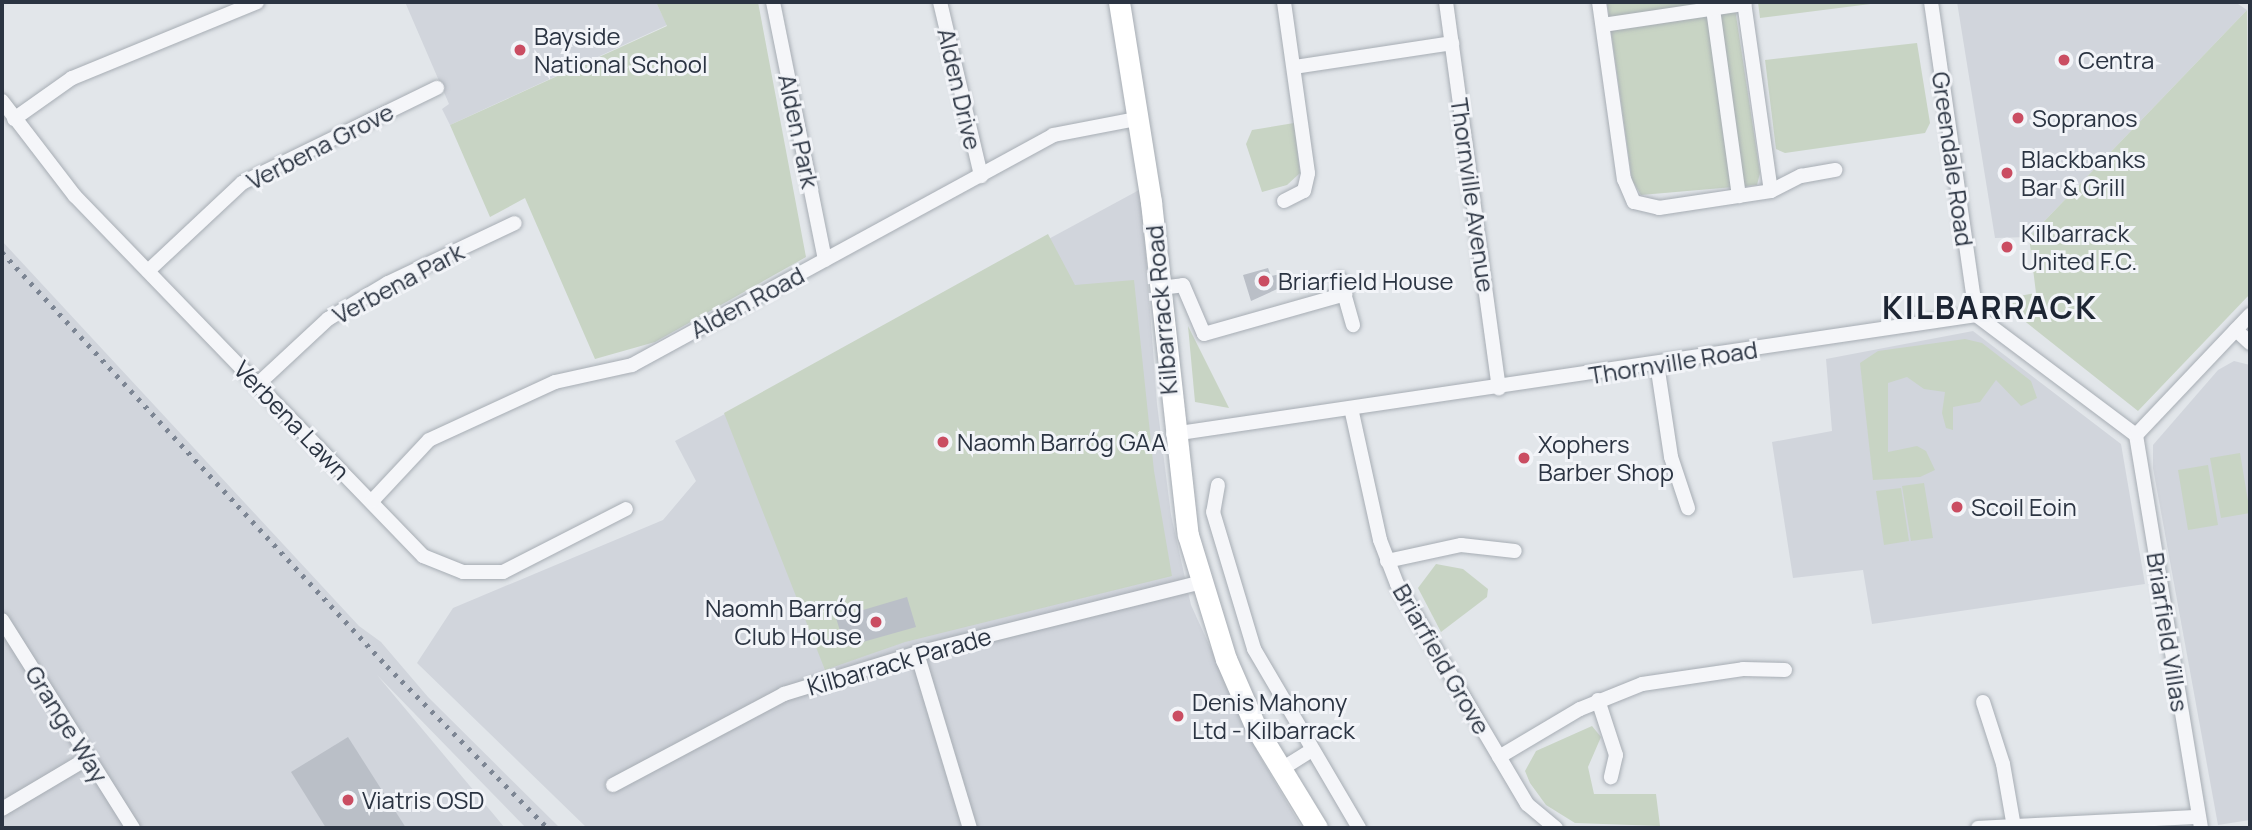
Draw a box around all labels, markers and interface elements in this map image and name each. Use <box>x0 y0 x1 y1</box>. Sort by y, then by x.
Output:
place label: Bayside National School <box>534 22 707 78</box>
street label: Alden Drive <box>932 25 988 153</box>
marker: Bayside National School <box>512 42 528 58</box>
place label: Centra <box>2078 46 2154 74</box>
marker: Centra <box>2056 52 2072 68</box>
street label: Greendale Road <box>1926 70 1980 248</box>
street label: Alden Park <box>773 71 825 191</box>
street label: Thornville Avenue <box>1445 96 1501 294</box>
street label: Verbena Grove <box>242 97 398 195</box>
place label: Sopranos <box>2032 104 2138 132</box>
marker: Sopranos <box>2010 110 2026 126</box>
place label: Blackbanks Bar & Grill <box>2021 145 2146 201</box>
marker: Blackbanks Bar & Grill <box>1999 165 2015 181</box>
place label: Kilbarrack United F.C. <box>2021 219 2137 275</box>
street label: Kilbarrack Road <box>1139 224 1183 396</box>
street label: Verbena Park <box>328 237 468 329</box>
marker: Kilbarrack United F.C. <box>1999 239 2015 255</box>
street label: Alden Road <box>685 260 809 344</box>
place label: Briarfield House <box>1278 267 1454 295</box>
marker: Briarfield House <box>1256 273 1272 289</box>
district label: KILBARRACK <box>1883 288 2097 326</box>
street label: Thornville Road <box>1587 334 1759 390</box>
street label: Verbena Lawn <box>228 355 356 485</box>
place label: Naomh Barróg GAA <box>957 428 1166 456</box>
place label: Xophers Barber Shop <box>1538 430 1674 486</box>
marker: Naomh Barróg GAA <box>935 434 951 450</box>
marker: Xophers Barber Shop <box>1516 450 1532 466</box>
place label: Scoil Eoin <box>1971 493 2077 521</box>
marker: Scoil Eoin <box>1949 499 1965 515</box>
street label: Briarfield Villas <box>2141 550 2195 714</box>
street label: Briarfield Grove <box>1387 579 1497 739</box>
place label: Naomh Barróg Club House <box>705 594 862 650</box>
marker: Naomh Barróg Club House <box>868 614 884 630</box>
street label: Kilbarrack Parade <box>804 621 994 701</box>
street label: Grange Way <box>20 660 114 788</box>
place label: Denis Mahony Ltd - Kilbarrack <box>1192 688 1355 744</box>
marker: Denis Mahony Ltd - Kilbarrack <box>1170 708 1186 724</box>
place label: Viatris OSD <box>362 786 484 814</box>
marker: Viatris OSD <box>340 792 356 808</box>

